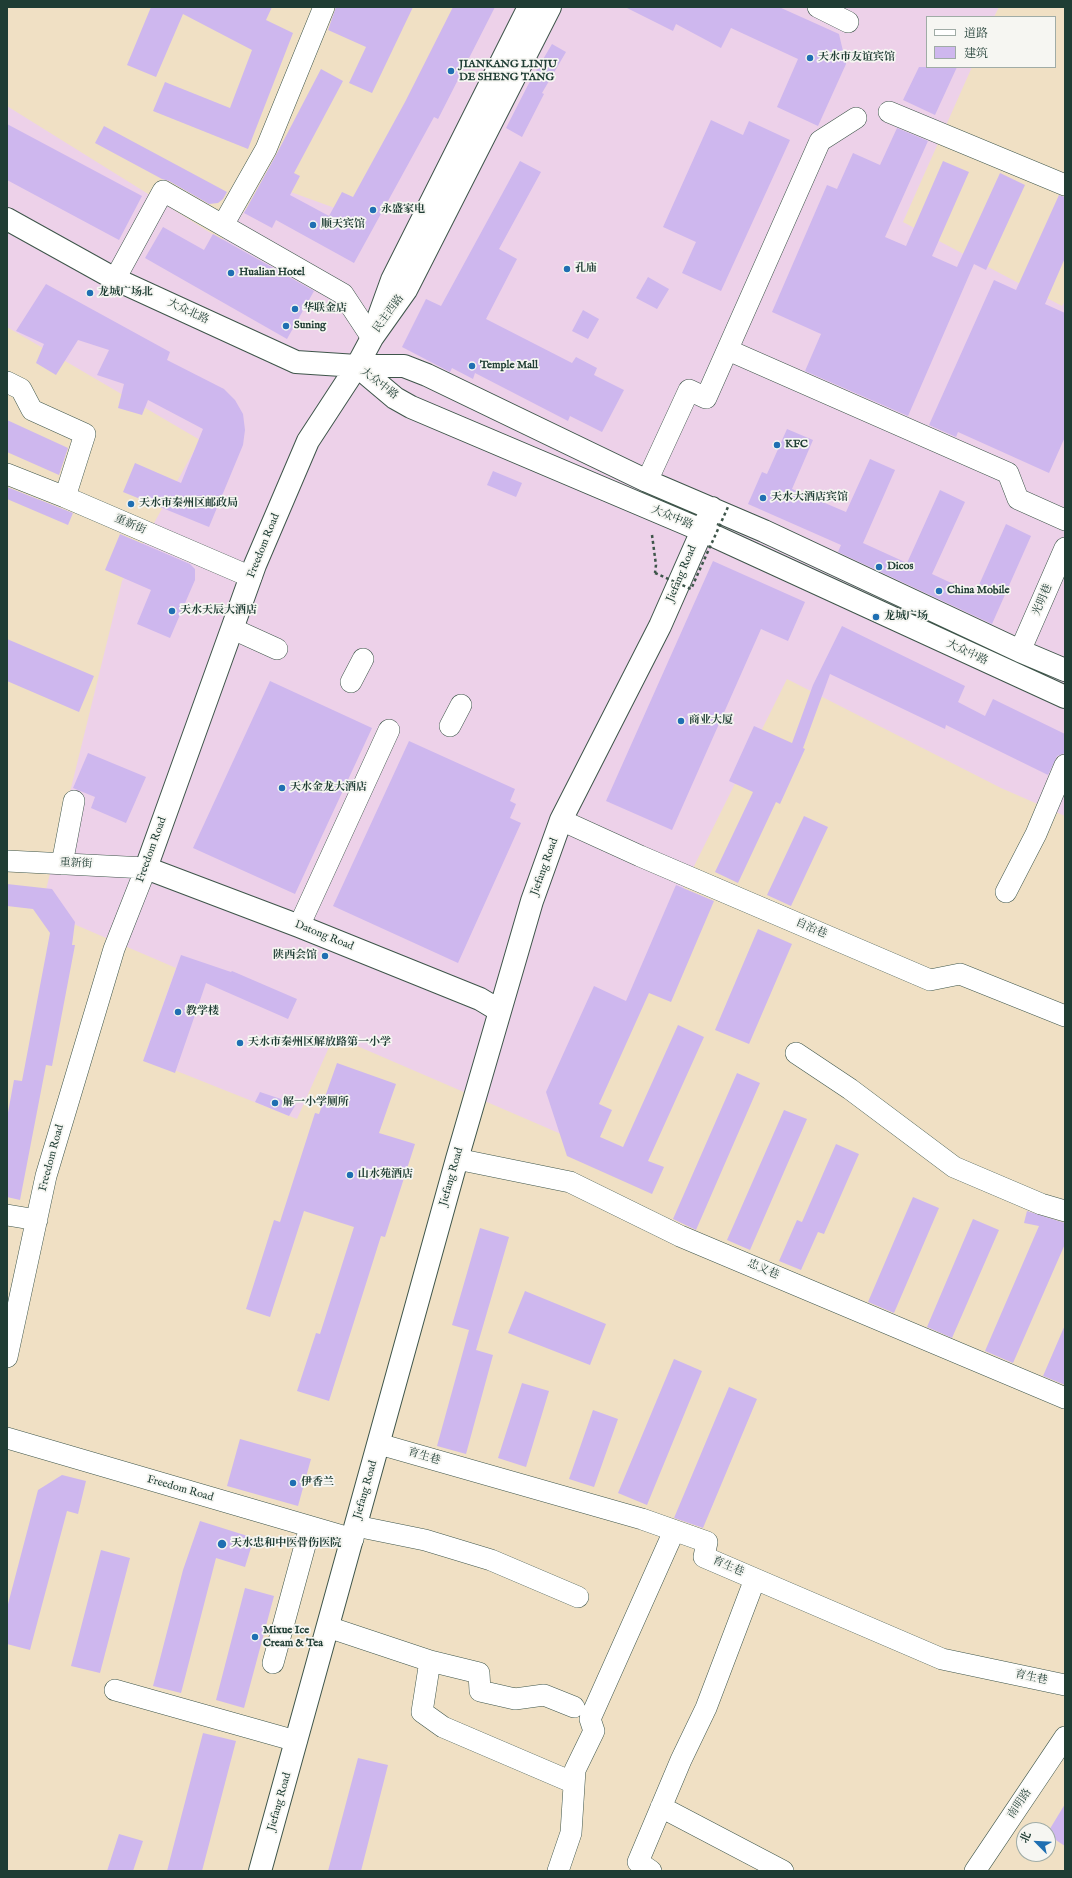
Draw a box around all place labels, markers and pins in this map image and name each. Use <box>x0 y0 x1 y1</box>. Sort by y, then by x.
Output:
place label: 天水市友谊宾馆 <box>818 51 895 65</box>
marker: 天水市友谊宾馆 <box>805 53 815 63</box>
place label: JIANKANG LINJU DE SHENG TANG <box>459 58 557 84</box>
marker: JIANKANG LINJU DE SHENG TANG <box>446 66 456 76</box>
place label: 永盛家电 <box>381 203 425 217</box>
marker: 永盛家电 <box>368 205 378 215</box>
place label: 顺天宾馆 <box>321 218 365 232</box>
marker: 顺天宾馆 <box>308 220 318 230</box>
place label: 孔庙 <box>575 262 597 276</box>
marker: 孔庙 <box>562 264 572 274</box>
place label: Hualian Hotel <box>239 266 305 280</box>
marker: Hualian Hotel <box>226 268 236 278</box>
place label: 龙城广场北 <box>98 286 153 300</box>
marker: 龙城广场北 <box>85 288 95 298</box>
place label: 华联金店 <box>303 302 347 316</box>
marker: 华联金店 <box>290 304 300 314</box>
place label: Suning <box>294 319 326 333</box>
marker: Suning <box>281 321 291 331</box>
place label: Temple Mall <box>480 359 538 373</box>
marker: Temple Mall <box>467 361 477 371</box>
place label: KFC <box>785 438 808 452</box>
marker: KFC <box>772 440 782 450</box>
place label: 天水大酒店宾馆 <box>771 491 848 505</box>
marker: 天水大酒店宾馆 <box>758 493 768 503</box>
place label: 天水市秦州区邮政局 <box>139 497 238 511</box>
marker: 天水市秦州区邮政局 <box>126 499 136 509</box>
place label: Dicos <box>887 560 913 574</box>
marker: Dicos <box>874 562 884 572</box>
place label: China Mobile <box>947 584 1010 598</box>
marker: China Mobile <box>934 586 944 596</box>
place label: 天水天辰大酒店 <box>180 604 257 618</box>
marker: 天水天辰大酒店 <box>167 606 177 616</box>
place label: 龙城广场 <box>884 610 928 624</box>
marker: 龙城广场 <box>871 612 881 622</box>
place label: 商业大厦 <box>689 714 733 728</box>
marker: 商业大厦 <box>676 716 686 726</box>
place label: 天水金龙大酒店 <box>290 781 367 795</box>
marker: 天水金龙大酒店 <box>277 783 287 793</box>
place label: 陕西会馆 <box>273 949 317 963</box>
marker: 陕西会馆 <box>320 951 330 961</box>
place label: 教学楼 <box>186 1005 219 1019</box>
marker: 教学楼 <box>173 1007 183 1017</box>
place label: 天水市秦州区解放路第一小学 <box>248 1036 391 1050</box>
marker: 天水市秦州区解放路第一小学 <box>235 1038 245 1048</box>
place label: 解一小学厕所 <box>283 1096 349 1110</box>
marker: 解一小学厕所 <box>270 1098 280 1108</box>
place label: 山水苑酒店 <box>358 1168 413 1182</box>
marker: 山水苑酒店 <box>345 1170 355 1180</box>
place label: 伊香兰 <box>301 1476 334 1490</box>
marker: 伊香兰 <box>288 1478 298 1488</box>
place label: 天水忠和中医骨伤医院 <box>231 1537 341 1551</box>
marker: 天水忠和中医骨伤医院 <box>216 1538 228 1550</box>
place label: Mixue Ice Cream & Tea <box>263 1624 323 1650</box>
marker: Mixue Ice Cream & Tea <box>250 1632 260 1642</box>

